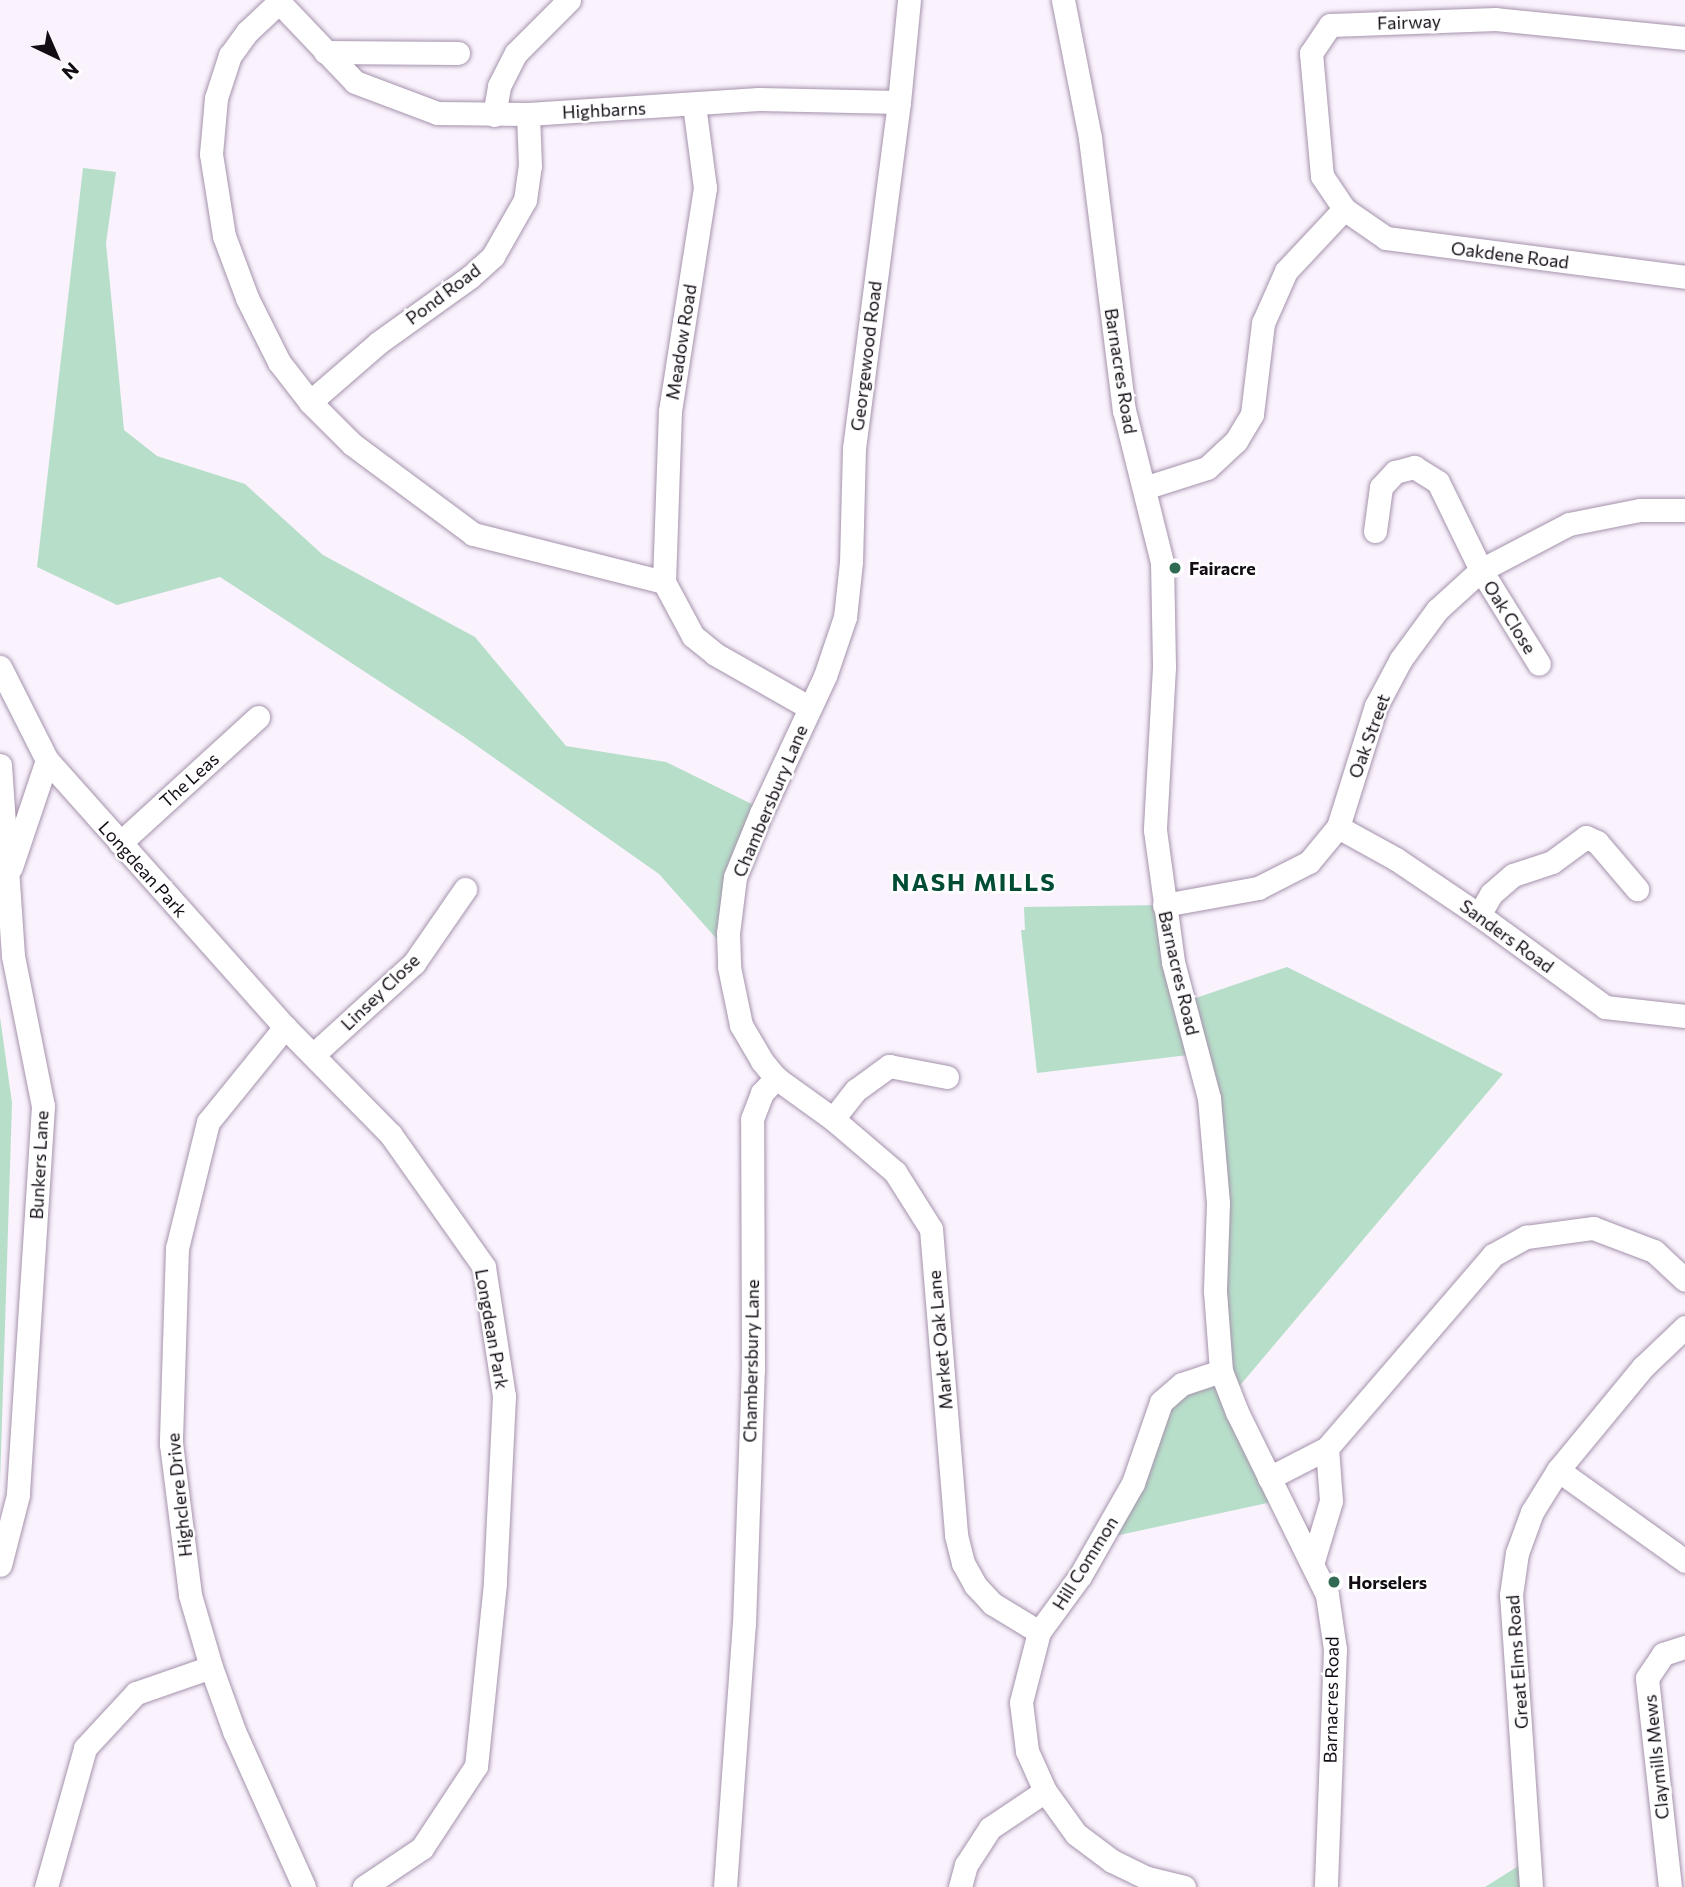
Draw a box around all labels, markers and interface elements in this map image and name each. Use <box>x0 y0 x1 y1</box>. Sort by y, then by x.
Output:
street label: Fairway <box>1377 10 1441 34</box>
north arrow <box>21 21 91 91</box>
text: N <box>58 58 84 85</box>
street label: Highbarns <box>562 97 646 123</box>
street label: Oakdene Road <box>1450 237 1570 273</box>
street label: Pond Road <box>401 259 485 329</box>
street label: Georgewood Road <box>846 280 886 432</box>
street label: Meadow Road <box>661 283 701 401</box>
street label: Barnacres Road <box>1100 307 1142 435</box>
place label: Fairacre <box>1189 557 1256 579</box>
marker: Fairacre <box>1167 560 1183 576</box>
street label: Oak Close <box>1479 576 1541 658</box>
street label: Oak Street <box>1344 691 1394 781</box>
street label: Chambersbury Lane <box>728 722 812 880</box>
street label: The Leas <box>155 748 223 812</box>
street label: Longdean Park <box>94 817 192 921</box>
district label: NASH MILLS <box>893 868 1055 896</box>
street label: Sanders Road <box>1456 895 1558 977</box>
street label: Barnacres Road <box>1154 909 1204 1037</box>
street label: Linsey Close <box>336 949 424 1035</box>
street label: Bunkers Lane <box>25 1110 53 1220</box>
street label: Longdean Park <box>471 1267 513 1391</box>
street label: Market Oak Lane <box>923 1269 957 1411</box>
street label: Chambersbury Lane <box>739 1279 763 1443</box>
street label: Highclere Drive <box>162 1432 196 1558</box>
street label: Hill Common <box>1048 1512 1122 1614</box>
place label: Horselers <box>1348 1571 1427 1593</box>
marker: Horselers <box>1326 1574 1342 1590</box>
street label: Great Elms Road <box>1502 1594 1532 1730</box>
street label: Barnacres Road <box>1319 1636 1343 1764</box>
street label: Claymills Mews <box>1639 1693 1673 1821</box>

